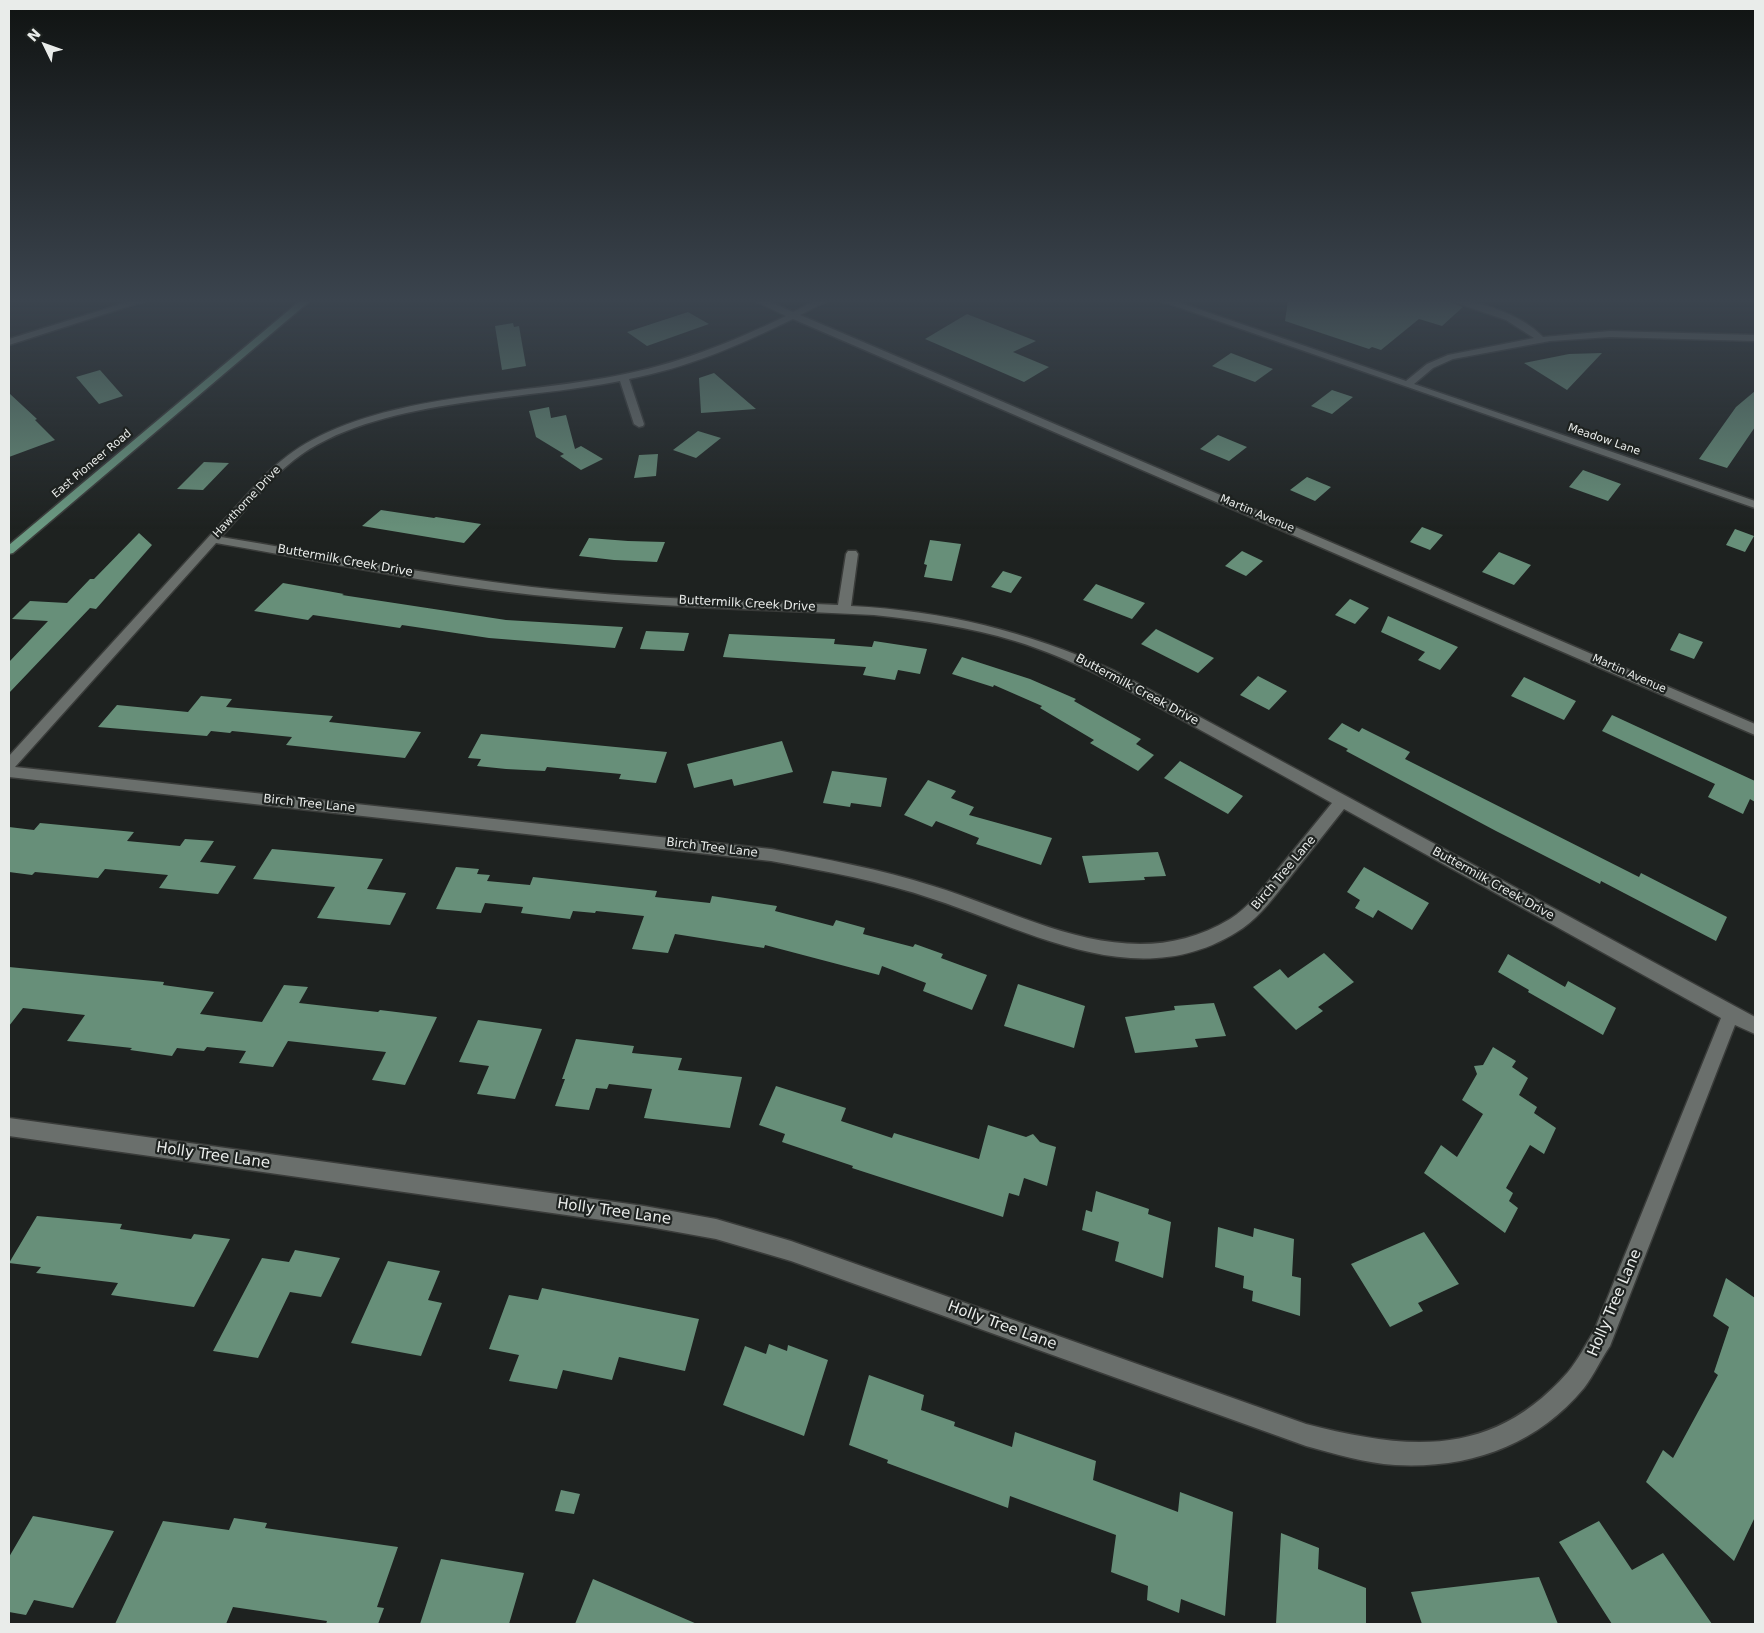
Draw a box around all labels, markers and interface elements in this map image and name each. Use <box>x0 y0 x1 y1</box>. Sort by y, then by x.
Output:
north arrow <box>20 20 70 70</box>
text: N <box>24 25 44 45</box>
street label: Meadow Lane <box>1566 421 1642 459</box>
street label: East Pioneer Road <box>50 427 134 501</box>
street label: Hawthorne Drive <box>210 464 284 540</box>
street label: Martin Avenue <box>1218 492 1296 536</box>
street label: Buttermilk Creek Drive <box>276 542 414 580</box>
street label: Buttermilk Creek Drive <box>678 593 816 615</box>
street label: Buttermilk Creek Drive <box>1073 651 1201 729</box>
street label: Martin Avenue <box>1590 652 1668 696</box>
street label: Birch Tree Lane <box>262 792 356 816</box>
street label: Birch Tree Lane <box>1249 833 1319 913</box>
street label: Birch Tree Lane <box>665 835 759 861</box>
street label: Buttermilk Creek Drive <box>1430 844 1556 924</box>
street label: Holly Tree Lane <box>155 1139 271 1173</box>
street label: Holly Tree Lane <box>556 1195 672 1229</box>
street label: Holly Tree Lane <box>1584 1247 1646 1359</box>
street label: Holly Tree Lane <box>945 1298 1059 1354</box>

